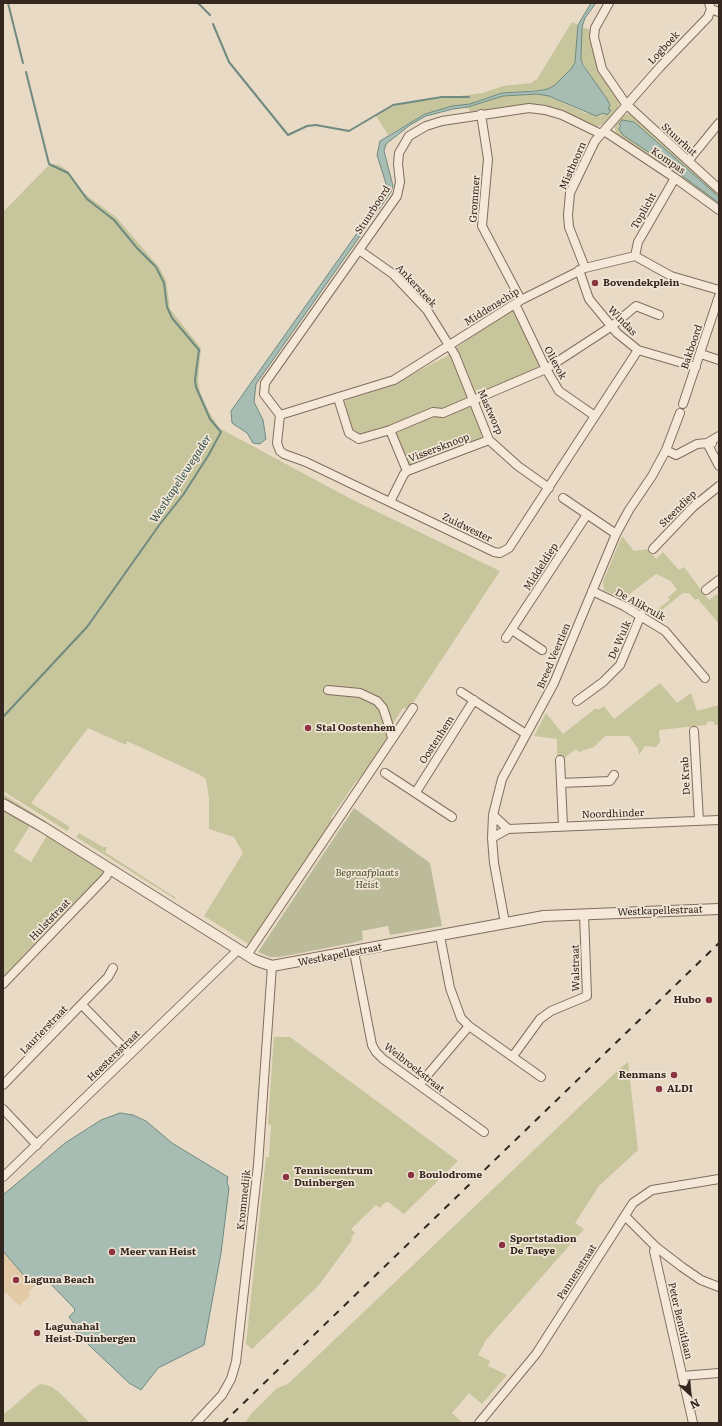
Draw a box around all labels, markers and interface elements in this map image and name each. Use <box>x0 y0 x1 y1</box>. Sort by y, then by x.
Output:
street label: Logboek <box>646 29 682 67</box>
street label: Stuurhut <box>659 121 699 159</box>
street label: Misthoorn <box>557 140 589 192</box>
street label: Kompas <box>649 145 687 177</box>
street label: Grommer <box>467 175 483 223</box>
street label: Stuurboord <box>353 183 393 237</box>
street label: Toplicht <box>629 190 659 232</box>
street label: Ankersteek <box>393 262 439 310</box>
place label: Bovendekplein <box>603 277 680 289</box>
marker: Bovendekplein <box>590 278 600 288</box>
street label: Middenschip <box>462 285 522 329</box>
street label: Windas <box>605 304 639 338</box>
street label: Bakboord <box>679 323 705 371</box>
street label: Olierok <box>541 344 569 382</box>
street label: Mastworp <box>475 387 505 437</box>
street label: Vissersknoop <box>407 431 471 465</box>
water label: Westkapellewegader <box>147 432 215 526</box>
street label: Steendiep <box>657 488 699 530</box>
street label: Zuidwester <box>440 511 494 545</box>
street label: Middeldiep <box>521 541 561 593</box>
street label: De Alikruik <box>613 586 667 624</box>
street label: De Wulk <box>606 619 634 661</box>
street label: Breed Veertien <box>535 621 573 691</box>
street label: Oostenhem <box>417 714 457 766</box>
place label: Stal Oostenhem <box>316 722 396 734</box>
marker: Stal Oostenhem <box>303 723 313 733</box>
street label: De Krab <box>679 757 693 795</box>
street label: Noordhinder <box>582 807 644 821</box>
park label: Begraafplaats Heist <box>335 867 399 890</box>
street label: Hulststraat <box>27 897 73 943</box>
street label: Westkapellestraat <box>617 904 703 918</box>
street label: Westkapellestraat <box>297 941 383 969</box>
street label: Walstraat <box>570 944 582 992</box>
place label: Hubo <box>673 994 701 1006</box>
marker: Hubo <box>704 995 714 1005</box>
street label: Laurierstraat <box>18 1003 70 1057</box>
street label: Heestersstraat <box>85 1028 143 1084</box>
street label: Weibroekstraat <box>381 1041 447 1095</box>
place label: Renmans <box>619 1069 666 1081</box>
marker: Renmans <box>669 1070 679 1080</box>
place label: ALDI <box>667 1083 693 1095</box>
marker: ALDI <box>654 1084 664 1094</box>
place label: Tenniscentrum Duinbergen <box>294 1165 373 1188</box>
street label: Krommedijk <box>235 1169 253 1231</box>
place label: Boulodrome <box>419 1169 482 1181</box>
marker: Boulodrome <box>406 1170 416 1180</box>
marker: Tenniscentrum Duinbergen <box>281 1172 291 1182</box>
place label: Sportstadion De Taeye <box>510 1233 577 1256</box>
marker: Sportstadion De Taeye <box>497 1240 507 1250</box>
street label: Pannenstraat <box>555 1242 599 1302</box>
place label: Meer van Heist <box>120 1246 196 1258</box>
marker: Meer van Heist <box>107 1247 117 1257</box>
place label: Laguna Beach <box>24 1274 94 1286</box>
marker: Laguna Beach <box>11 1275 21 1285</box>
street label: Peter Benoitlaan <box>665 1281 695 1361</box>
place label: Lagunahal Heist-Duinbergen <box>45 1321 136 1344</box>
marker: Lagunahal Heist-Duinbergen <box>32 1328 42 1338</box>
north arrow <box>670 1374 710 1414</box>
text: N <box>688 1396 703 1414</box>

